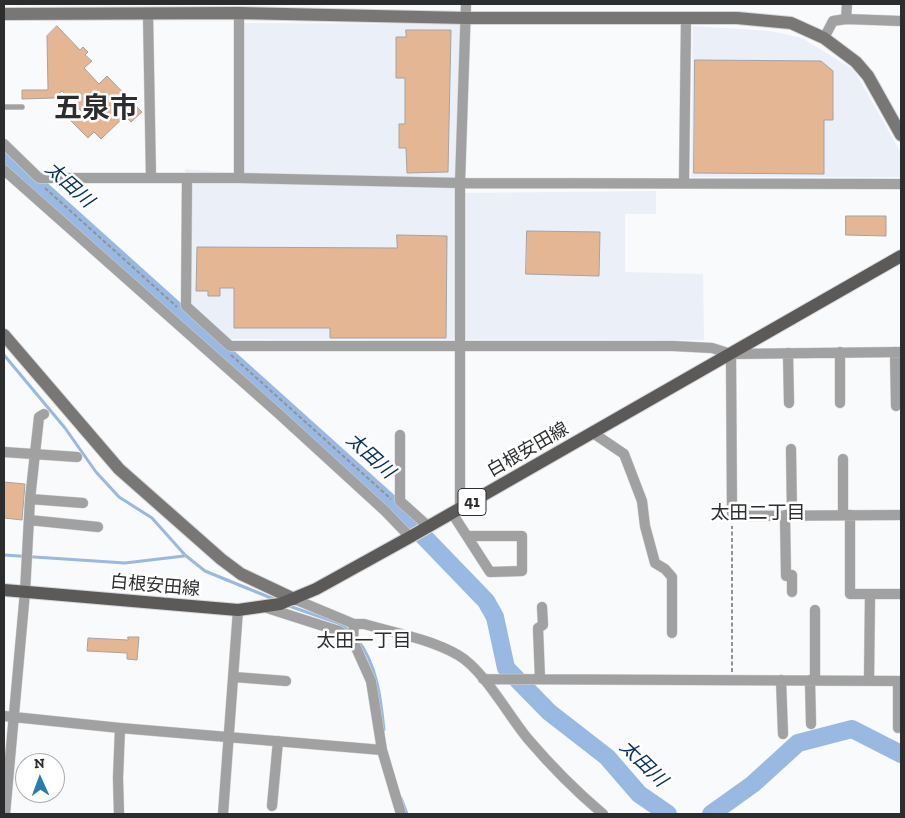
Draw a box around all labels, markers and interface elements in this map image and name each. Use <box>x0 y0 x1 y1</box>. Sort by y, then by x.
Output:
district label: 五泉市 <box>54 92 138 126</box>
water label: 太田川 <box>40 157 98 213</box>
street label: 白根安田線 <box>484 418 572 482</box>
water label: 太田川 <box>341 428 399 484</box>
road number: 41 <box>458 488 486 516</box>
district label: 太田二丁目 <box>711 503 805 525</box>
street label: 白根安田線 <box>109 571 201 601</box>
district label: 太田一丁目 <box>317 631 411 653</box>
water label: 太田川 <box>615 736 671 792</box>
north arrow <box>15 753 65 803</box>
text: N <box>34 755 45 772</box>

